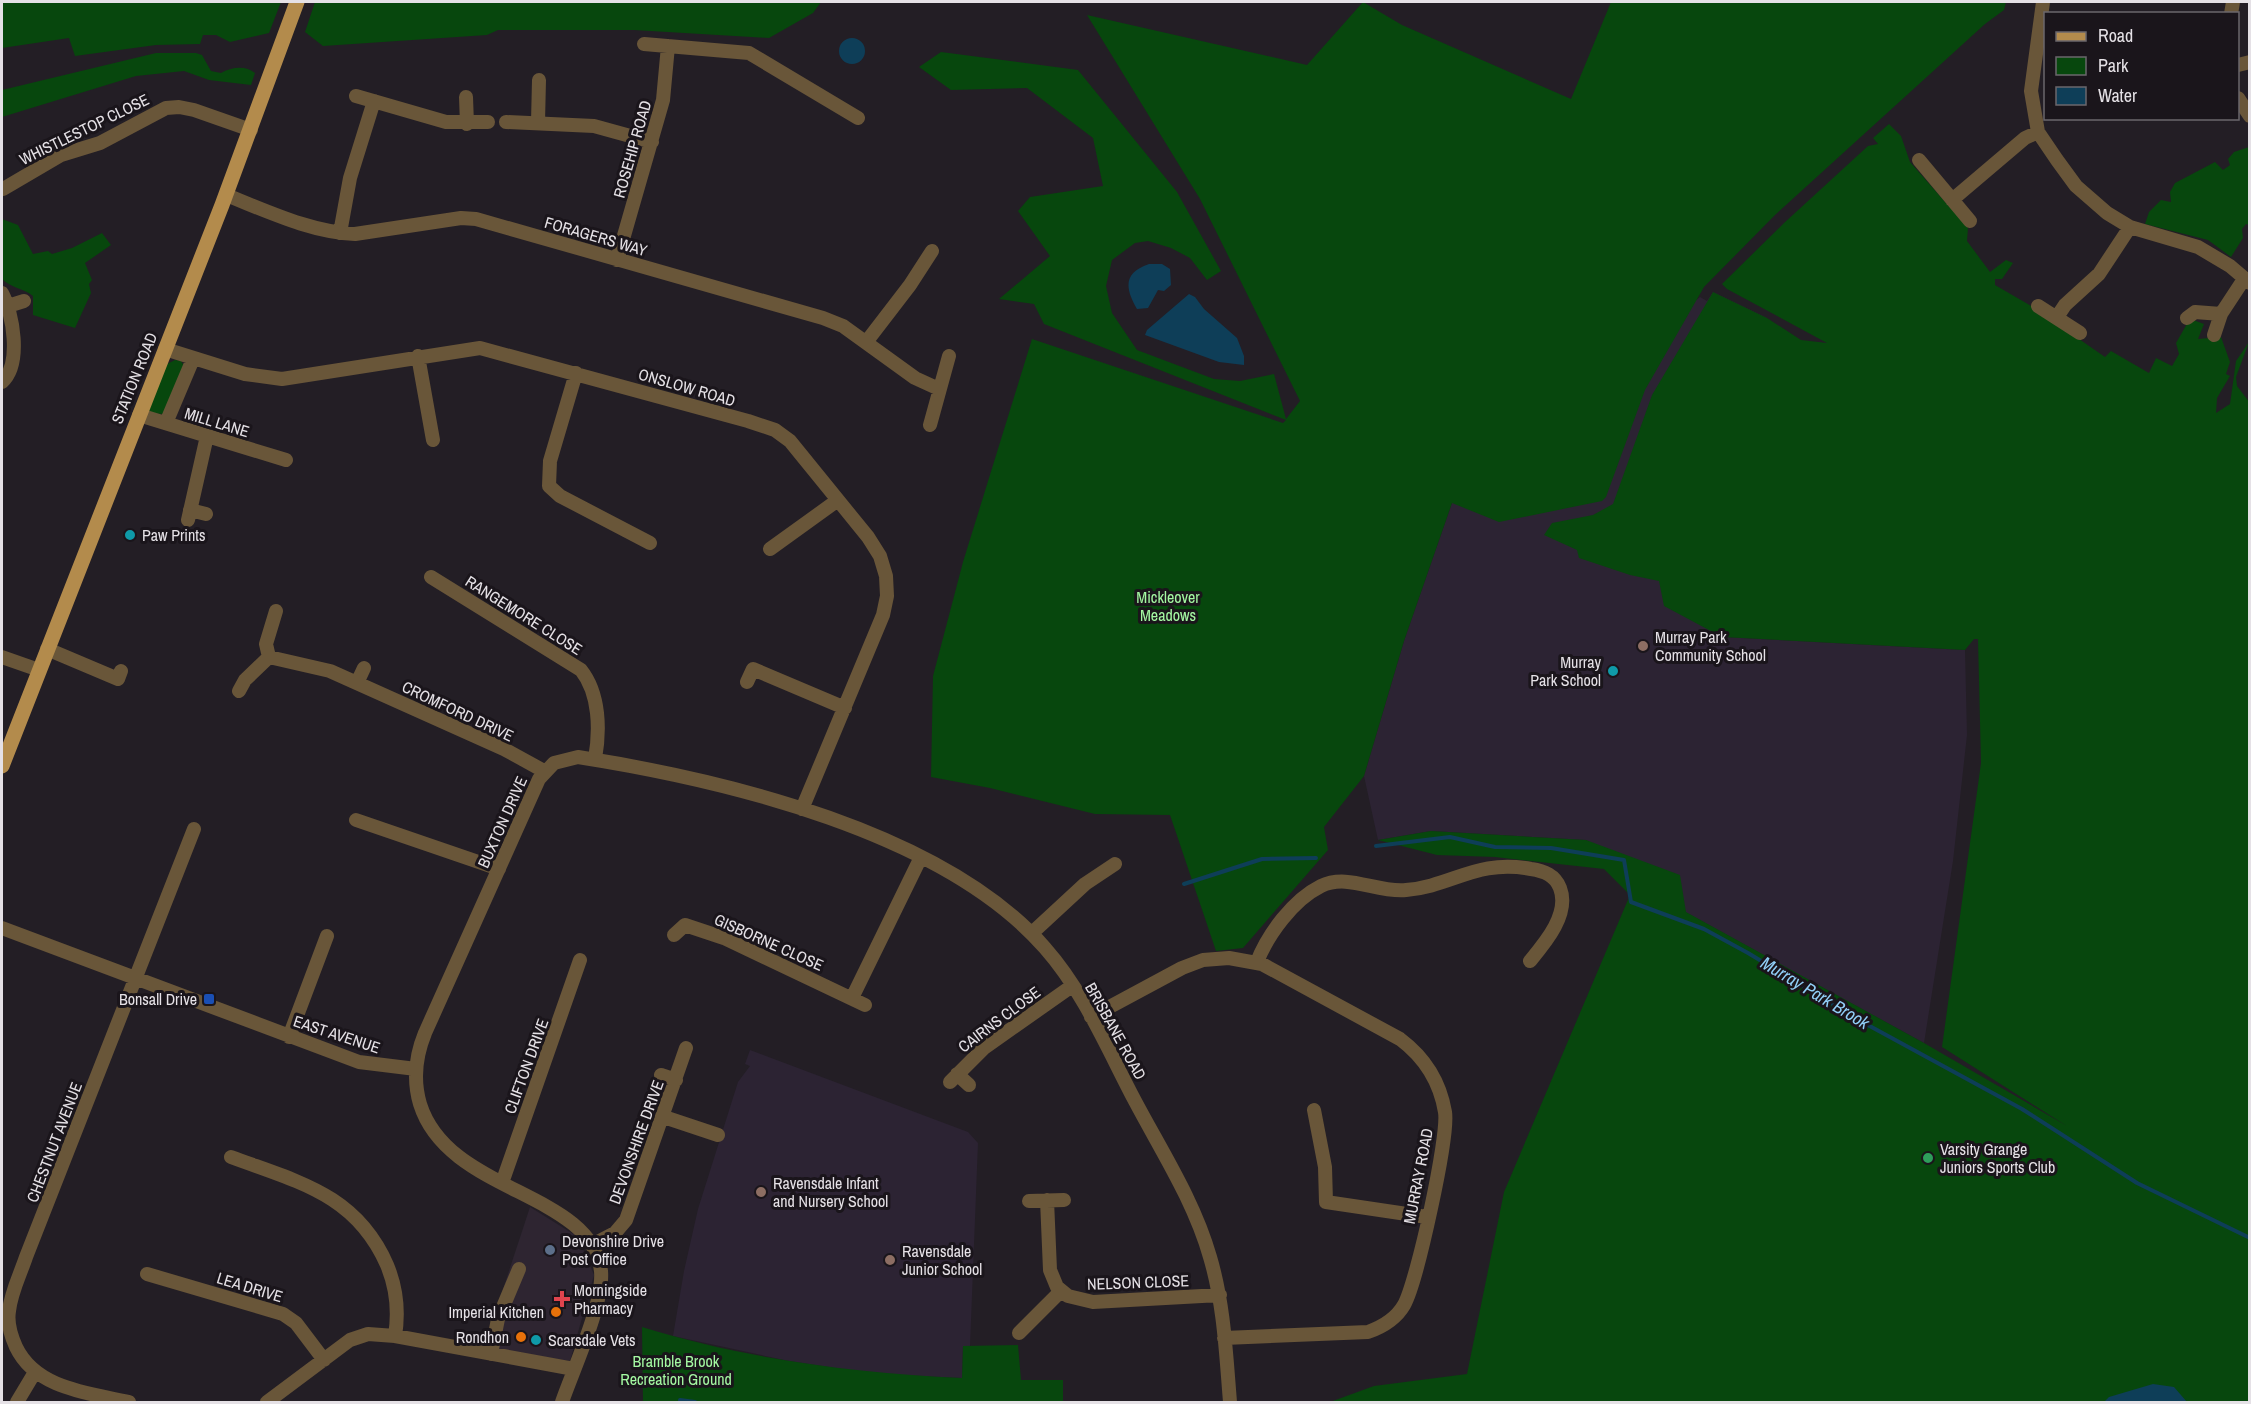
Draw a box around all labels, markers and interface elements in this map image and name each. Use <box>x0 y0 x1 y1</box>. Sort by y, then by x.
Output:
legend <box>2044 12 2239 120</box>
text: Road <box>2098 23 2133 48</box>
text: Park <box>2098 53 2129 78</box>
text: Water <box>2098 83 2137 108</box>
street label: WHISTLESTOP CLOSE <box>15 88 153 170</box>
street label: ROSEHIP ROAD <box>608 98 656 200</box>
street label: FORAGERS WAY <box>542 211 650 261</box>
street label: STATION ROAD <box>106 329 162 427</box>
street label: ONSLOW ROAD <box>636 363 738 411</box>
street label: MILL LANE <box>182 402 252 442</box>
place label: Paw Prints <box>142 524 205 546</box>
marker: Paw Prints <box>123 528 137 542</box>
street label: RANGEMORE CLOSE <box>461 570 587 660</box>
park label: Mickleover Meadows <box>1136 586 1200 626</box>
place label: Murray Park Community School <box>1655 626 1766 666</box>
marker: Murray Park Community School <box>1636 639 1650 653</box>
place label: Murray Park School <box>1530 651 1601 691</box>
marker: Murray Park School <box>1606 664 1620 678</box>
street label: CROMFORD DRIVE <box>399 675 517 747</box>
street label: BUXTON DRIVE <box>472 773 532 871</box>
street label: GISBORNE CLOSE <box>711 908 827 976</box>
water label: Murray Park Brook <box>1756 950 1875 1035</box>
street label: BRISBANE ROAD <box>1080 978 1152 1084</box>
street label: CAIRNS CLOSE <box>953 981 1045 1057</box>
place label: Bonsall Drive <box>119 988 197 1010</box>
marker: Bonsall Drive <box>202 992 216 1006</box>
street label: EAST AVENUE <box>291 1010 383 1058</box>
street label: CLIFTON DRIVE <box>499 1015 553 1117</box>
street label: DEVONSHIRE DRIVE <box>603 1077 669 1207</box>
street label: CHESTNUT AVENUE <box>21 1079 87 1205</box>
street label: MURRAY ROAD <box>1398 1126 1438 1226</box>
place label: Varsity Grange Juniors Sports Club <box>1940 1138 2055 1178</box>
marker: Varsity Grange Juniors Sports Club <box>1921 1151 1935 1165</box>
place label: Ravensdale Infant and Nursery School <box>773 1172 888 1212</box>
marker: Ravensdale Infant and Nursery School <box>754 1185 768 1199</box>
place label: Devonshire Drive Post Office <box>562 1230 664 1270</box>
place label: Ravensdale Junior School <box>902 1240 982 1280</box>
marker: Devonshire Drive Post Office <box>543 1243 557 1257</box>
marker: Ravensdale Junior School <box>883 1253 897 1267</box>
street label: LEA DRIVE <box>214 1267 286 1307</box>
street label: NELSON CLOSE <box>1087 1269 1189 1295</box>
place label: Morningside Pharmacy <box>574 1279 647 1319</box>
marker: Morningside Pharmacy <box>555 1292 569 1306</box>
place label: Imperial Kitchen <box>448 1301 544 1323</box>
marker: Imperial Kitchen <box>549 1305 563 1319</box>
place label: Rondhon <box>456 1326 509 1348</box>
place label: Scarsdale Vets <box>548 1329 636 1351</box>
marker: Rondhon <box>514 1330 528 1344</box>
marker: Scarsdale Vets <box>529 1333 543 1347</box>
park label: Bramble Brook Recreation Ground <box>620 1350 732 1390</box>

